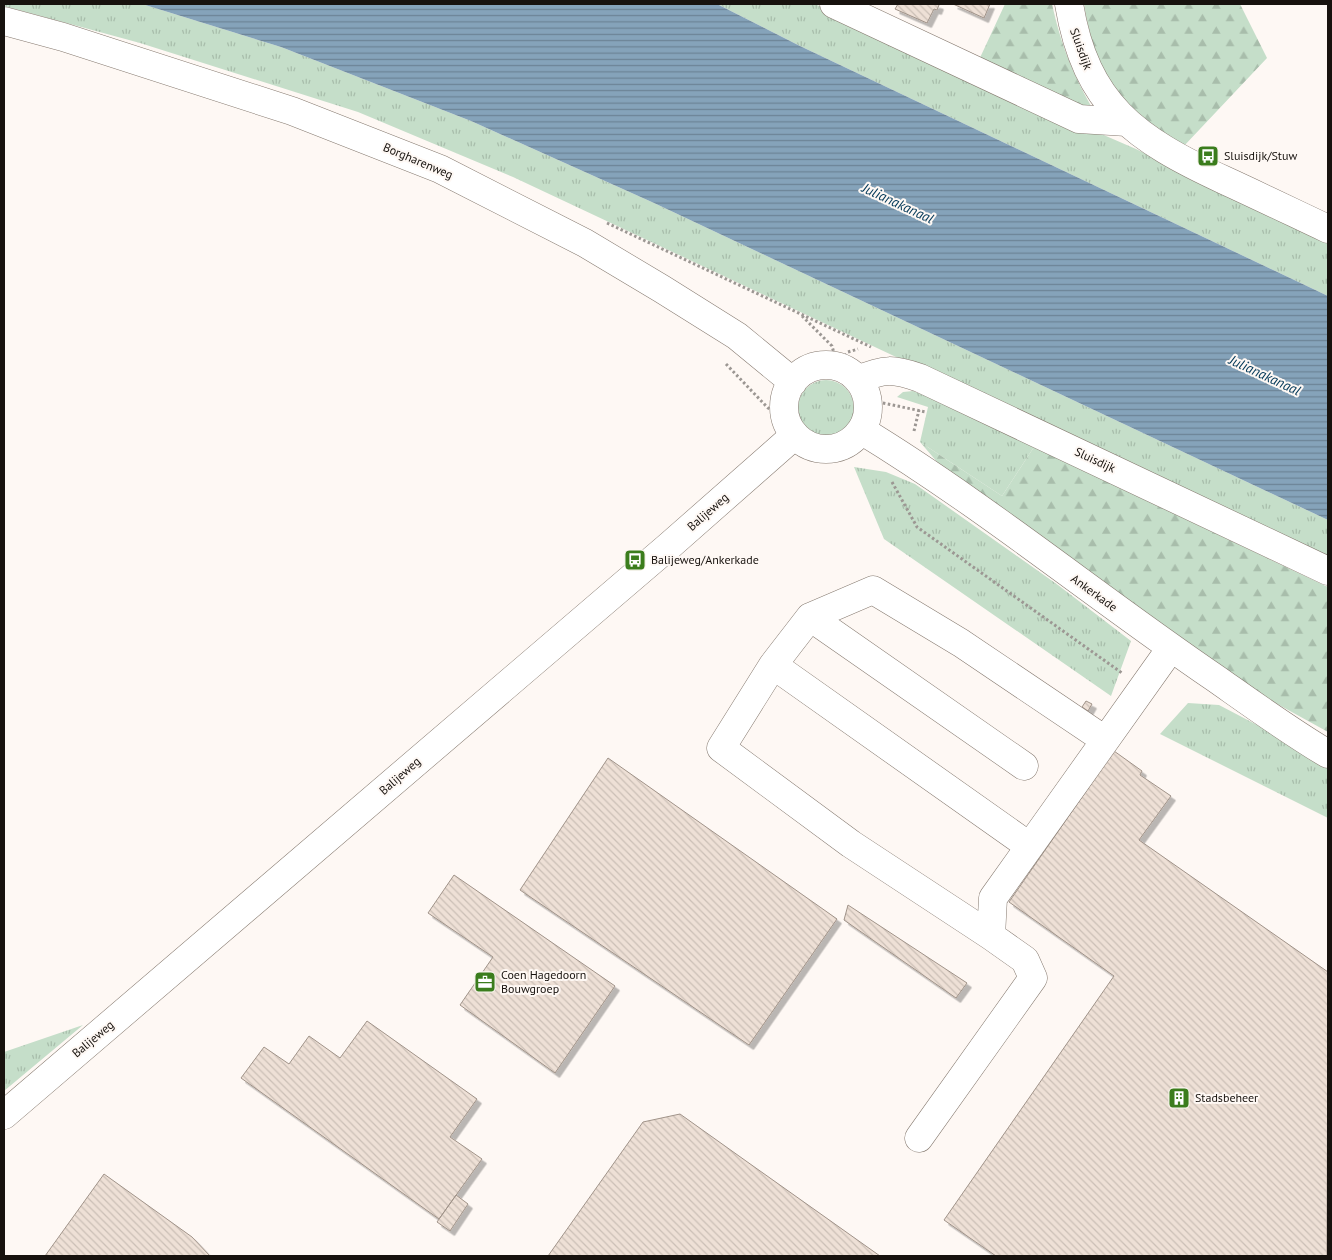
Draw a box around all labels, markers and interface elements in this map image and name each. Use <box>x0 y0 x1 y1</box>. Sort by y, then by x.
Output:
street label: Sluisdijk <box>1067 26 1096 72</box>
street label: Borgharenweg <box>381 139 455 182</box>
bus stop icon: Sluisdijk/Stuw <box>1196 144 1220 168</box>
place label: Sluisdijk/Stuw <box>1224 148 1297 163</box>
water label: Julianakanaal <box>858 178 937 227</box>
water label: Julianakanaal <box>1225 350 1304 399</box>
street label: Sluisdijk <box>1072 444 1118 476</box>
street label: Balijeweg <box>684 490 731 534</box>
bus stop icon: Balijeweg/Ankerkade <box>623 548 647 572</box>
place label: Balijeweg/Ankerkade <box>651 552 759 567</box>
street label: Ankerkade <box>1068 571 1120 614</box>
street label: Balijeweg <box>376 754 423 798</box>
place label: Coen Hagedoorn Bouwgroep <box>501 967 586 996</box>
office icon: Coen Hagedoorn Bouwgroep <box>473 970 497 994</box>
street label: Balijeweg <box>69 1017 117 1060</box>
building icon: Stadsbeheer <box>1167 1086 1191 1110</box>
place label: Stadsbeheer <box>1195 1090 1258 1105</box>

